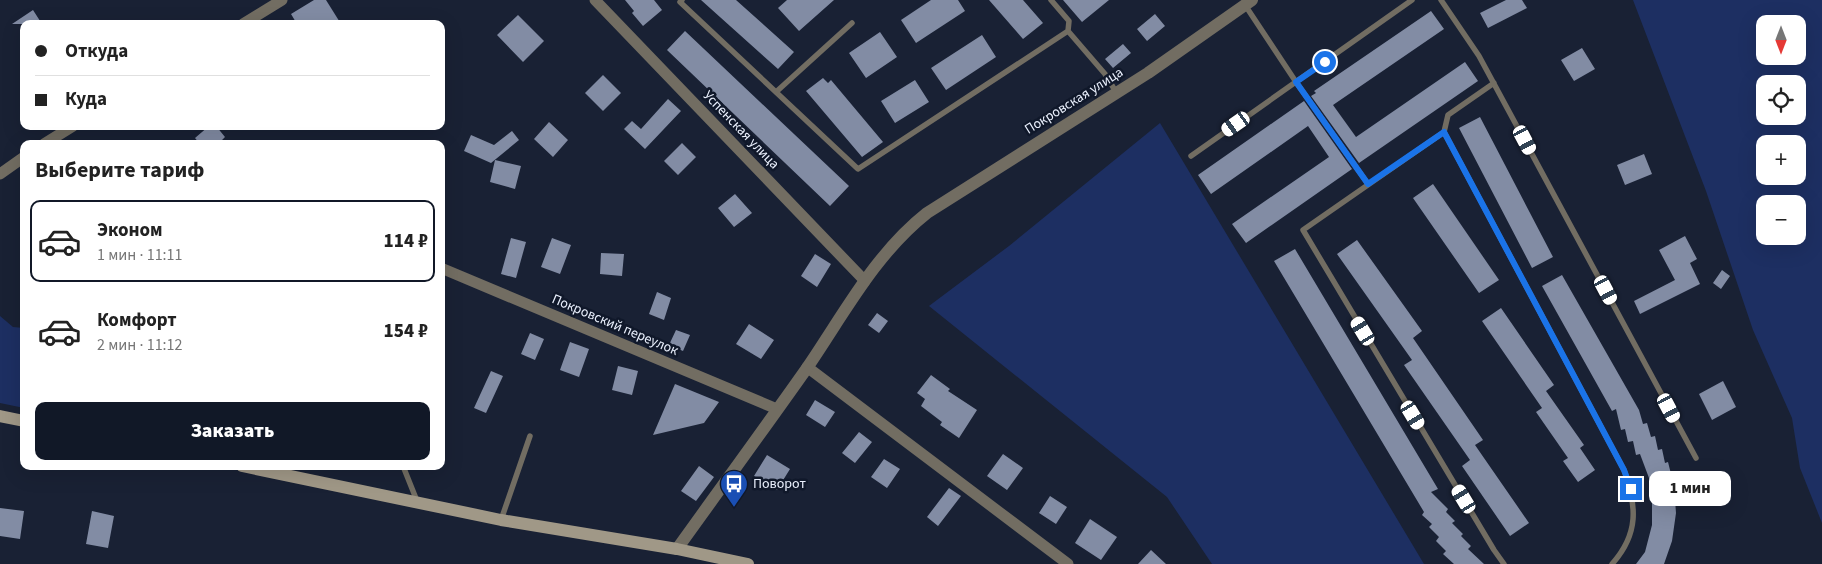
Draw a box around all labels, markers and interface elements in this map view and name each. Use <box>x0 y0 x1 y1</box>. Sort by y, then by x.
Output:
north arrow <box>1756 15 1806 65</box>
map controls <box>1756 15 1806 245</box>
text: Откуда <box>65 38 128 65</box>
route start <box>1314 51 1336 73</box>
street label: Покровская улица <box>1021 63 1127 139</box>
button: locate <box>1756 75 1806 125</box>
text: Куда <box>65 86 107 113</box>
street label: Успенская улица <box>698 86 784 174</box>
car <box>1219 109 1252 139</box>
car <box>1511 123 1538 157</box>
button: + <box>1756 135 1806 185</box>
text: Выберите тариф <box>35 154 205 186</box>
button: − <box>1756 195 1806 245</box>
text: Эконом <box>97 217 163 244</box>
icon: car <box>37 219 82 264</box>
text: 114 ₽ <box>384 228 428 255</box>
text: 1 мин · 11:11 <box>97 244 183 266</box>
car <box>1592 273 1619 307</box>
street label: Покровский переулок <box>549 289 681 361</box>
text: Комфорт <box>97 307 177 334</box>
icon: car <box>37 309 82 354</box>
car <box>1348 314 1377 348</box>
text: 154 ₽ <box>384 318 428 345</box>
text: 2 мин · 11:12 <box>97 334 183 356</box>
car <box>1655 391 1682 425</box>
car <box>1398 398 1427 432</box>
button: Заказать <box>35 402 430 460</box>
bus stop icon: Поворот <box>719 469 749 508</box>
callout: 1 мин <box>1648 472 1731 506</box>
place label: Поворот <box>753 474 806 494</box>
text: 1 мин <box>1669 477 1711 499</box>
route end <box>1620 478 1642 500</box>
car <box>1449 482 1478 516</box>

